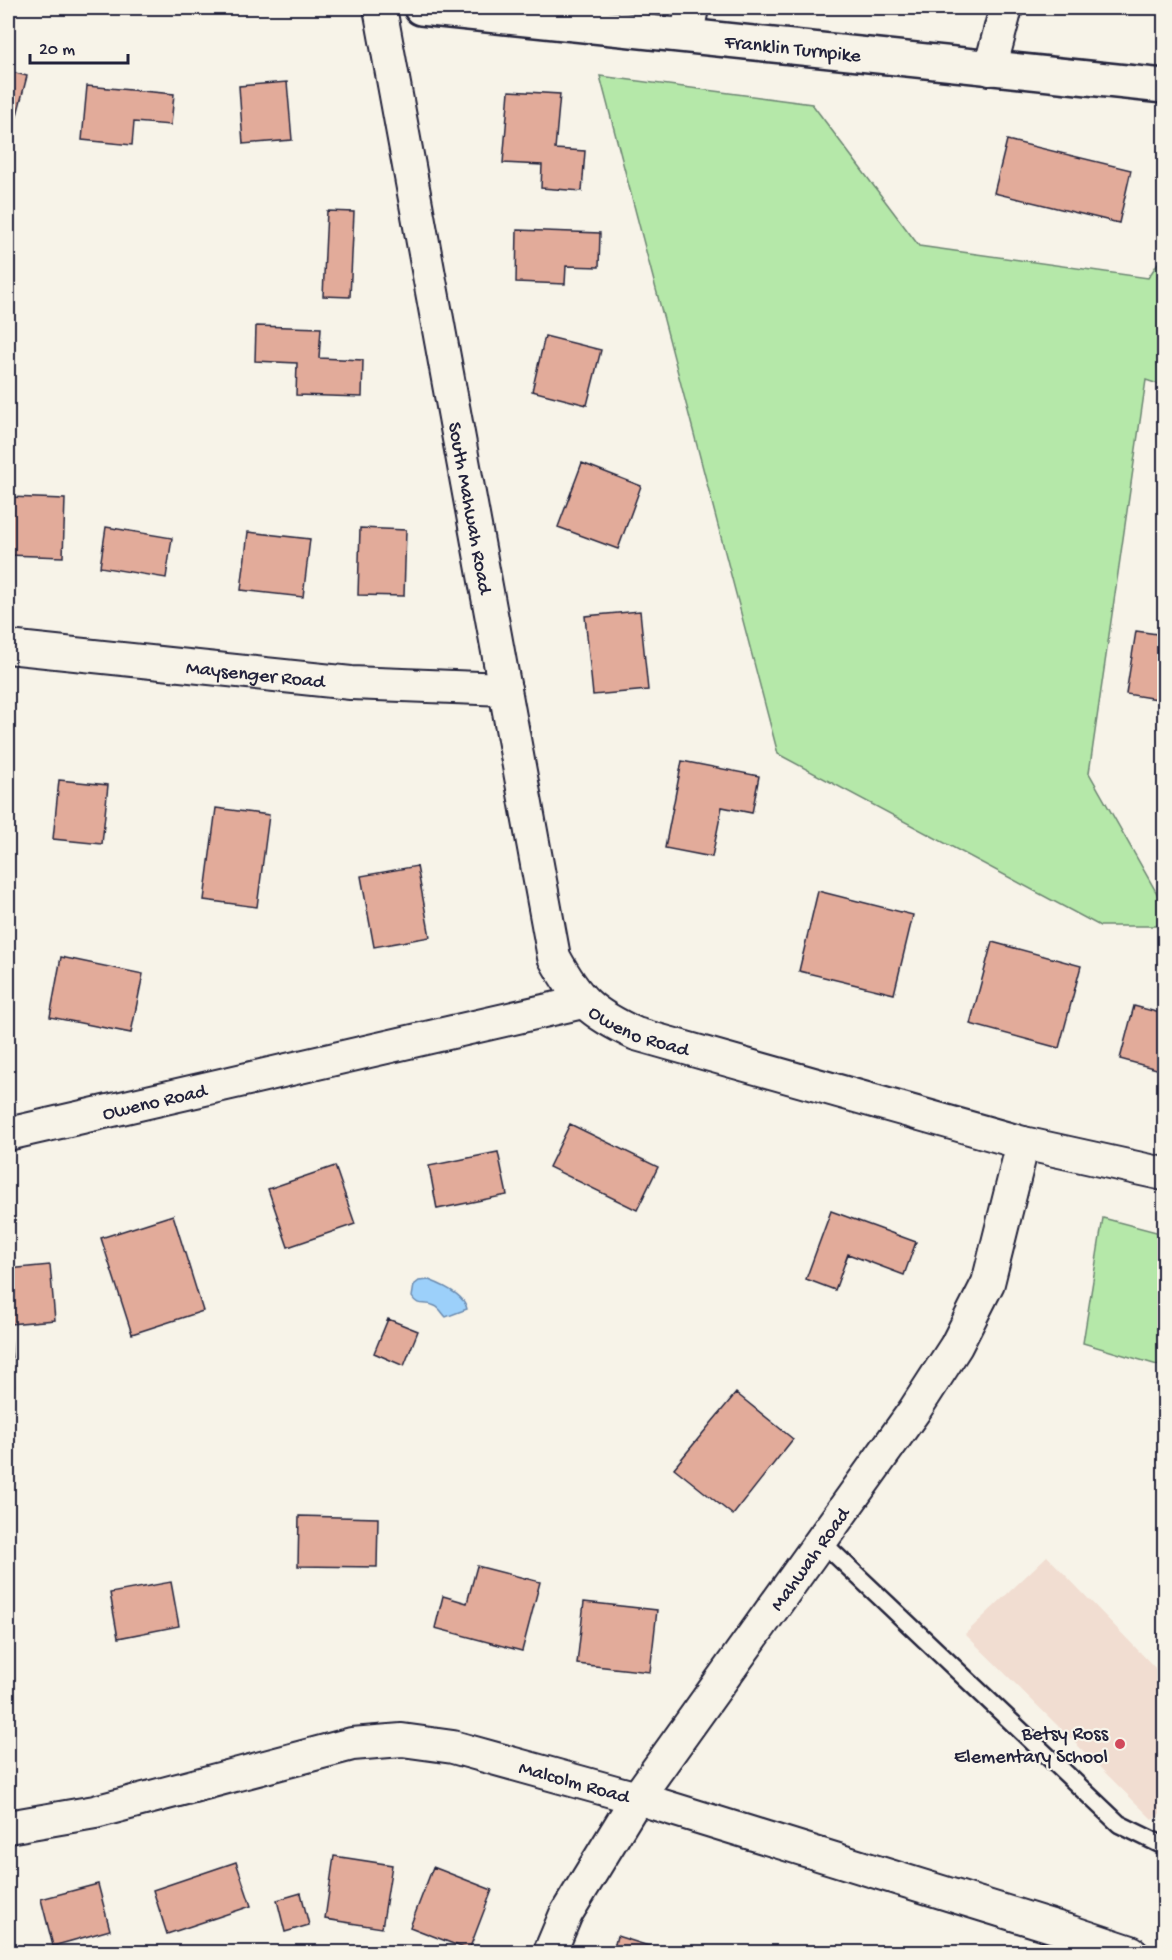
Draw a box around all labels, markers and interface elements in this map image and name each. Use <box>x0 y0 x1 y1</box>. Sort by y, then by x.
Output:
scale bar <box>30 27 128 65</box>
street label: Franklin Turnpike <box>722 32 863 69</box>
text: 20 m <box>39 40 75 61</box>
street label: South Mahwah Road <box>441 421 496 598</box>
street label: Maysenger Road <box>185 658 328 695</box>
street label: Oweno Road <box>583 1002 693 1064</box>
street label: Oweno Road <box>101 1080 212 1127</box>
street label: Mahwah Road <box>767 1502 857 1616</box>
place label: Betsy Ross Elementary School <box>954 1724 1109 1770</box>
marker: Betsy Ross Elementary School <box>1113 1737 1127 1751</box>
street label: Malcolm Road <box>516 1758 634 1811</box>

